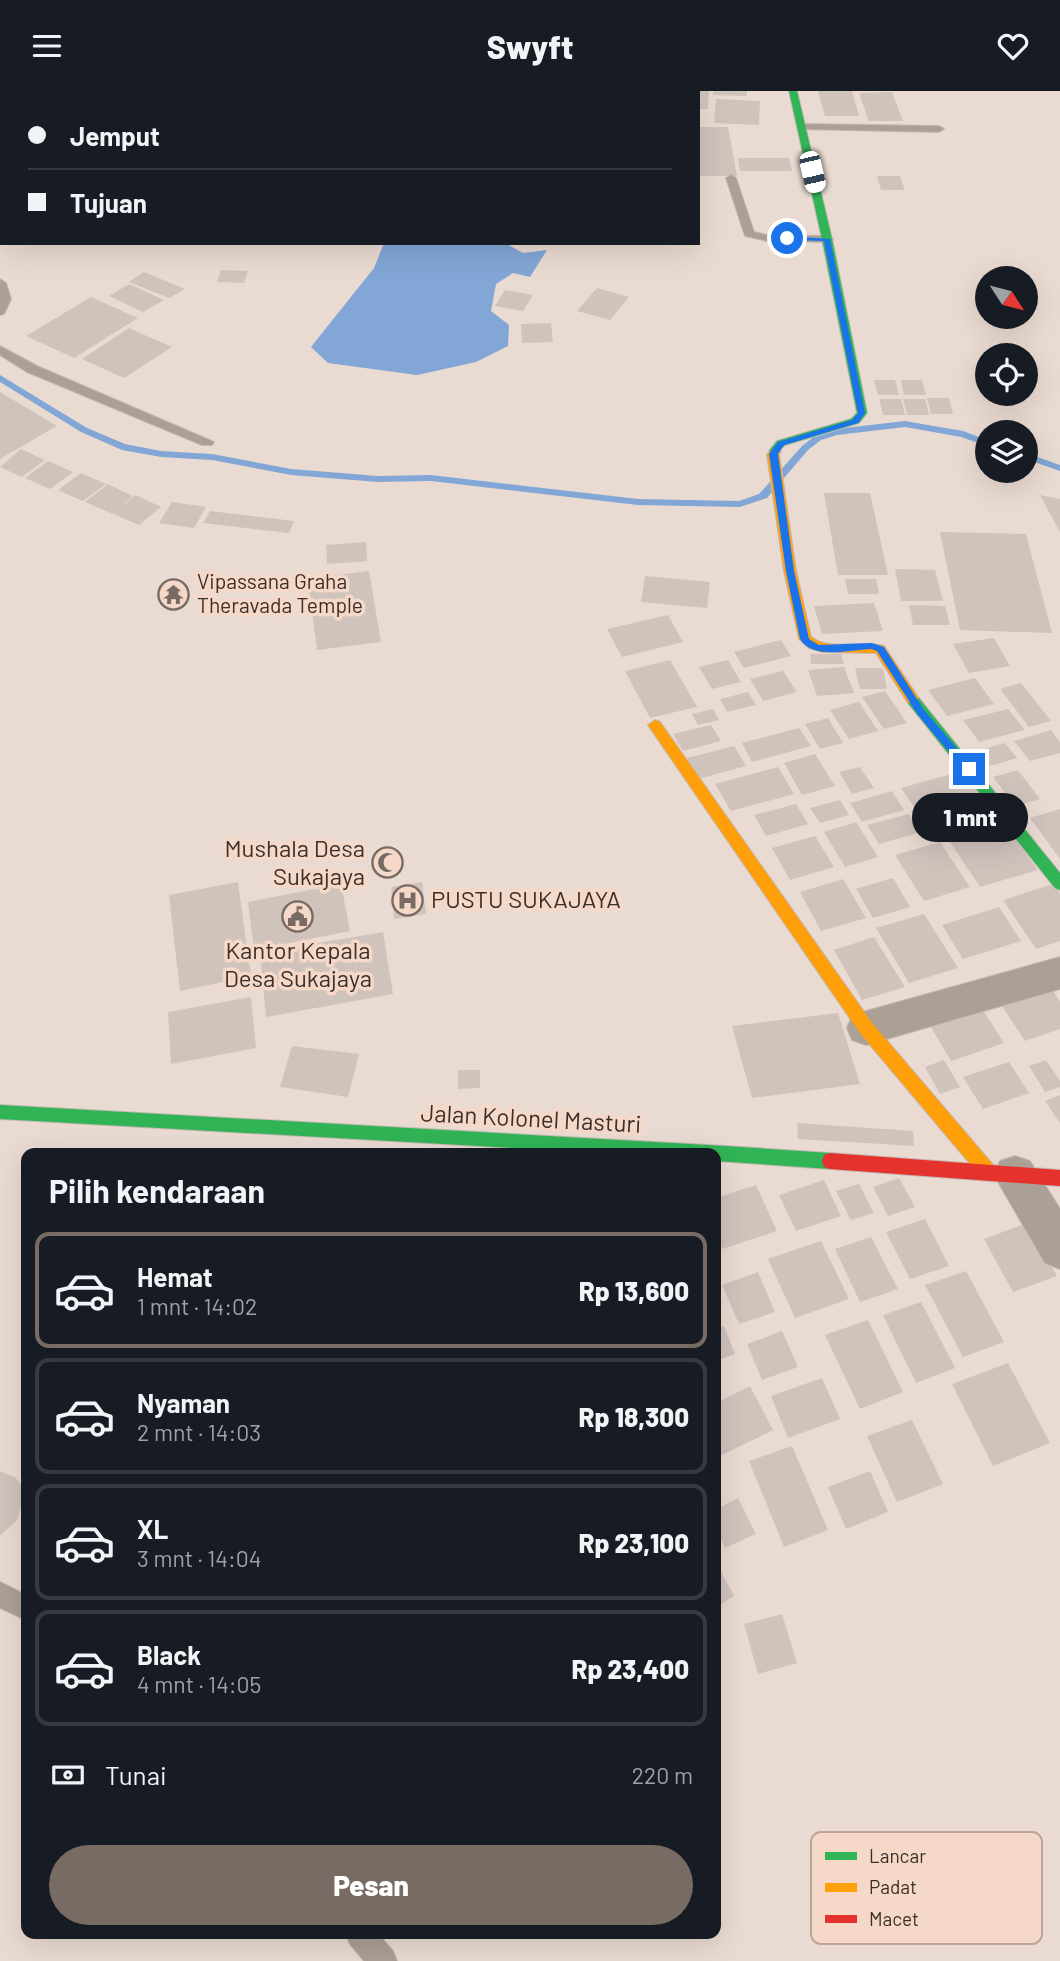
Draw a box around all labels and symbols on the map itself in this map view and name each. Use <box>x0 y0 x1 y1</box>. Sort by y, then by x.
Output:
car <box>798 149 827 195</box>
route start <box>771 222 803 254</box>
north arrow <box>975 266 1038 329</box>
place label: Vipassana Graha Theravada Temple <box>197 568 363 617</box>
temple icon: Vipassana Graha Theravada Temple <box>157 577 191 611</box>
route end <box>953 753 985 785</box>
callout: 1 mnt <box>911 793 1027 843</box>
place label: Mushala Desa Sukajaya <box>224 833 365 890</box>
mosque icon: Mushala Desa Sukajaya <box>371 846 405 880</box>
hospital icon: PUSTU SUKAJAYA <box>391 883 425 917</box>
place label: PUSTU SUKAJAYA <box>431 884 621 913</box>
public building icon: Kantor Kepala Desa Sukajaya <box>281 900 315 934</box>
place label: Kantor Kepala Desa Sukajaya <box>224 935 372 992</box>
street label: Jalan Kolonel Masturi <box>420 1097 642 1138</box>
legend <box>811 1832 1042 1944</box>
text: Lancar <box>869 1844 926 1867</box>
text: Padat <box>869 1875 917 1898</box>
text: Macet <box>869 1907 919 1930</box>

